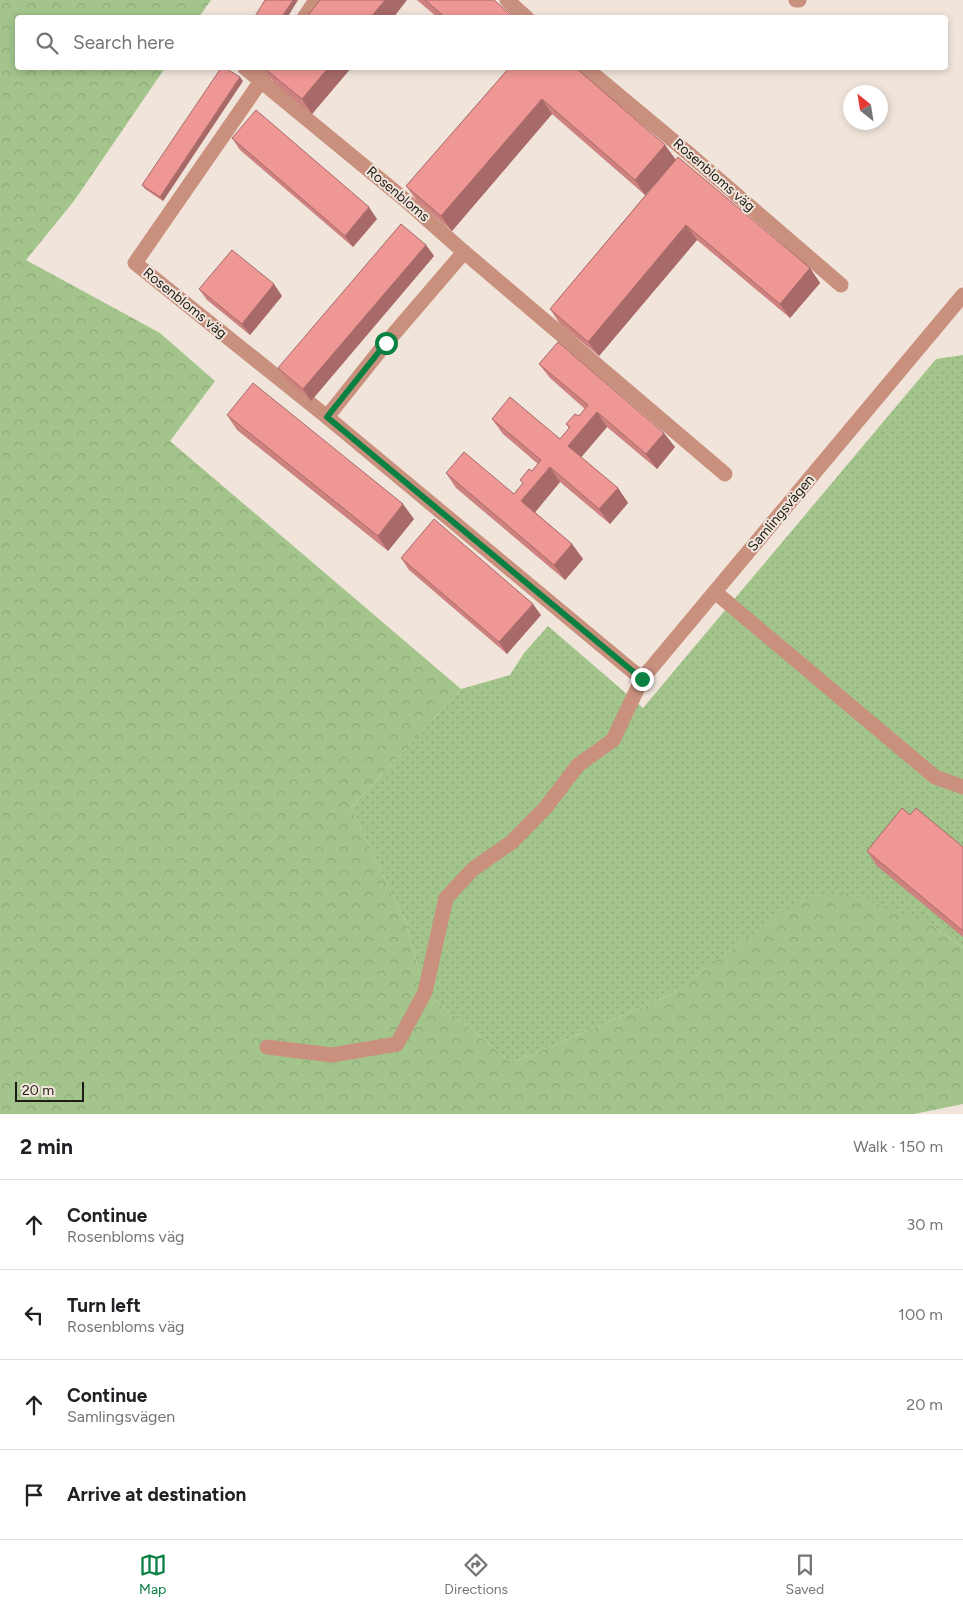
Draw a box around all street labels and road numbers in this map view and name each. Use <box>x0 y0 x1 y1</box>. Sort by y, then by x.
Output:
street label: Rosenbloms väg <box>670 135 758 215</box>
street label: Rosenbloms <box>363 163 433 225</box>
street label: Rosenbloms väg <box>140 264 230 342</box>
street label: Samlingsvägen <box>744 471 818 555</box>

